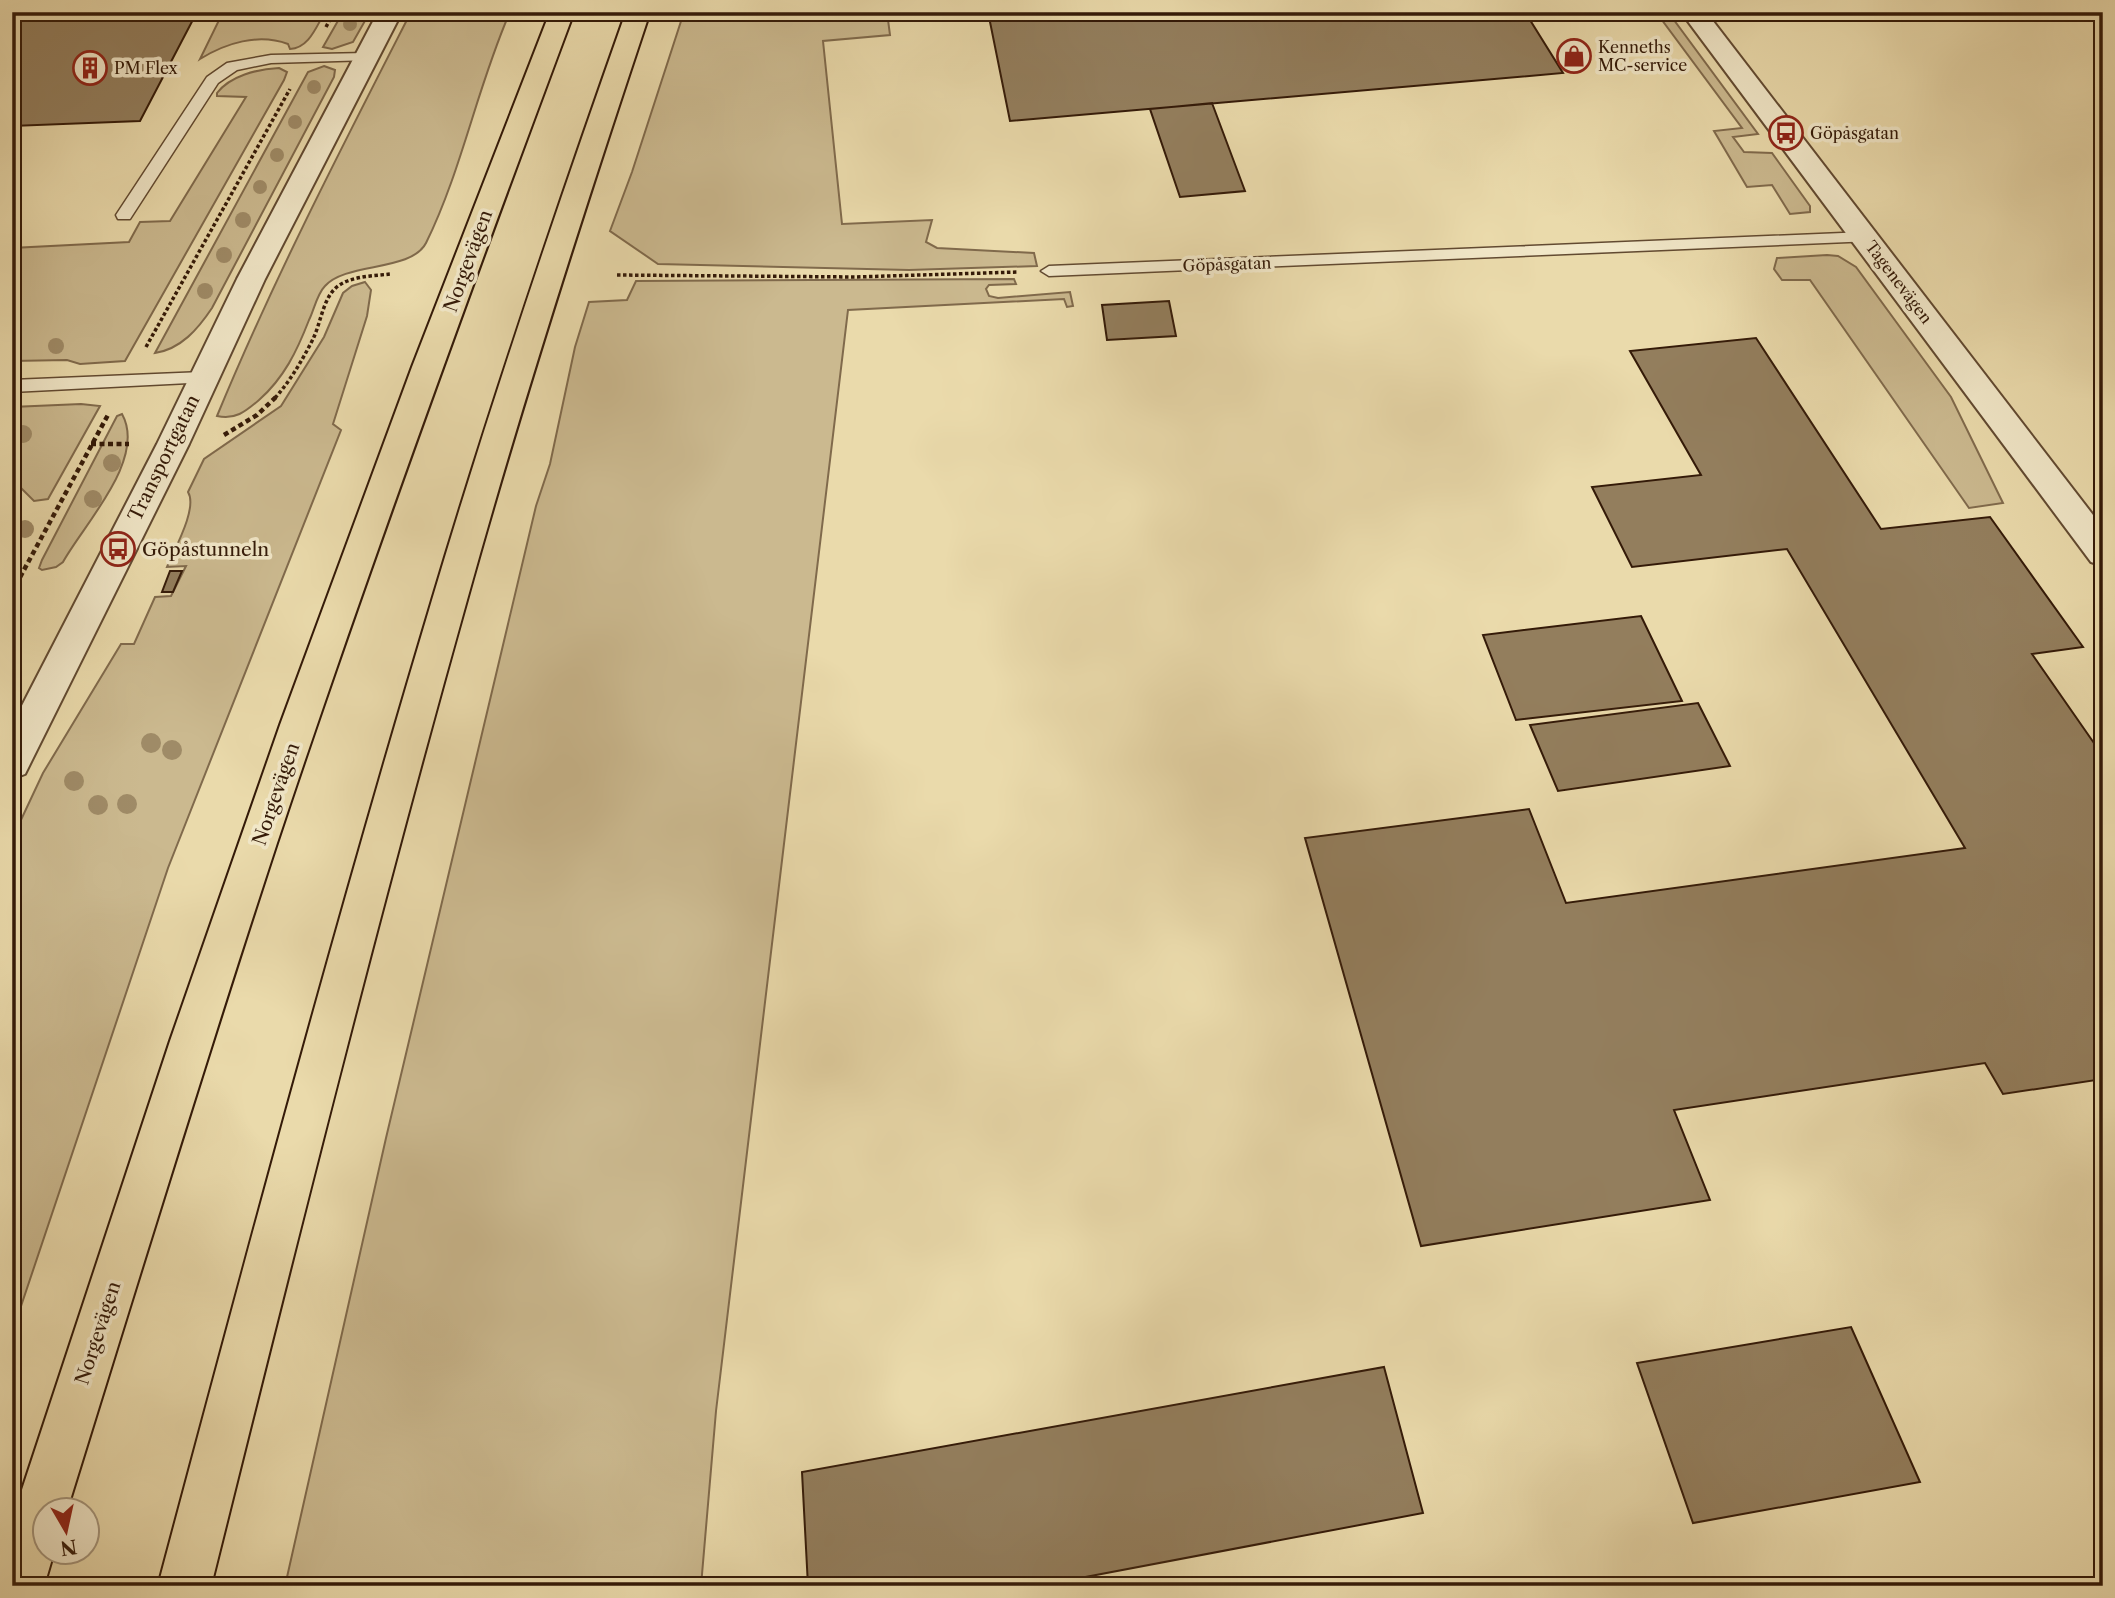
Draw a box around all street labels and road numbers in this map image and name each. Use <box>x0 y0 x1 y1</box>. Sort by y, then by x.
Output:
street label: Norgevägen <box>439 207 497 315</box>
street label: Tagenevägen <box>1861 236 1937 328</box>
street label: Göpåsgatan <box>1182 252 1272 276</box>
street label: Transportgatan <box>123 391 205 525</box>
street label: Norgevägen <box>248 739 304 848</box>
street label: Norgevägen <box>70 1278 126 1388</box>

